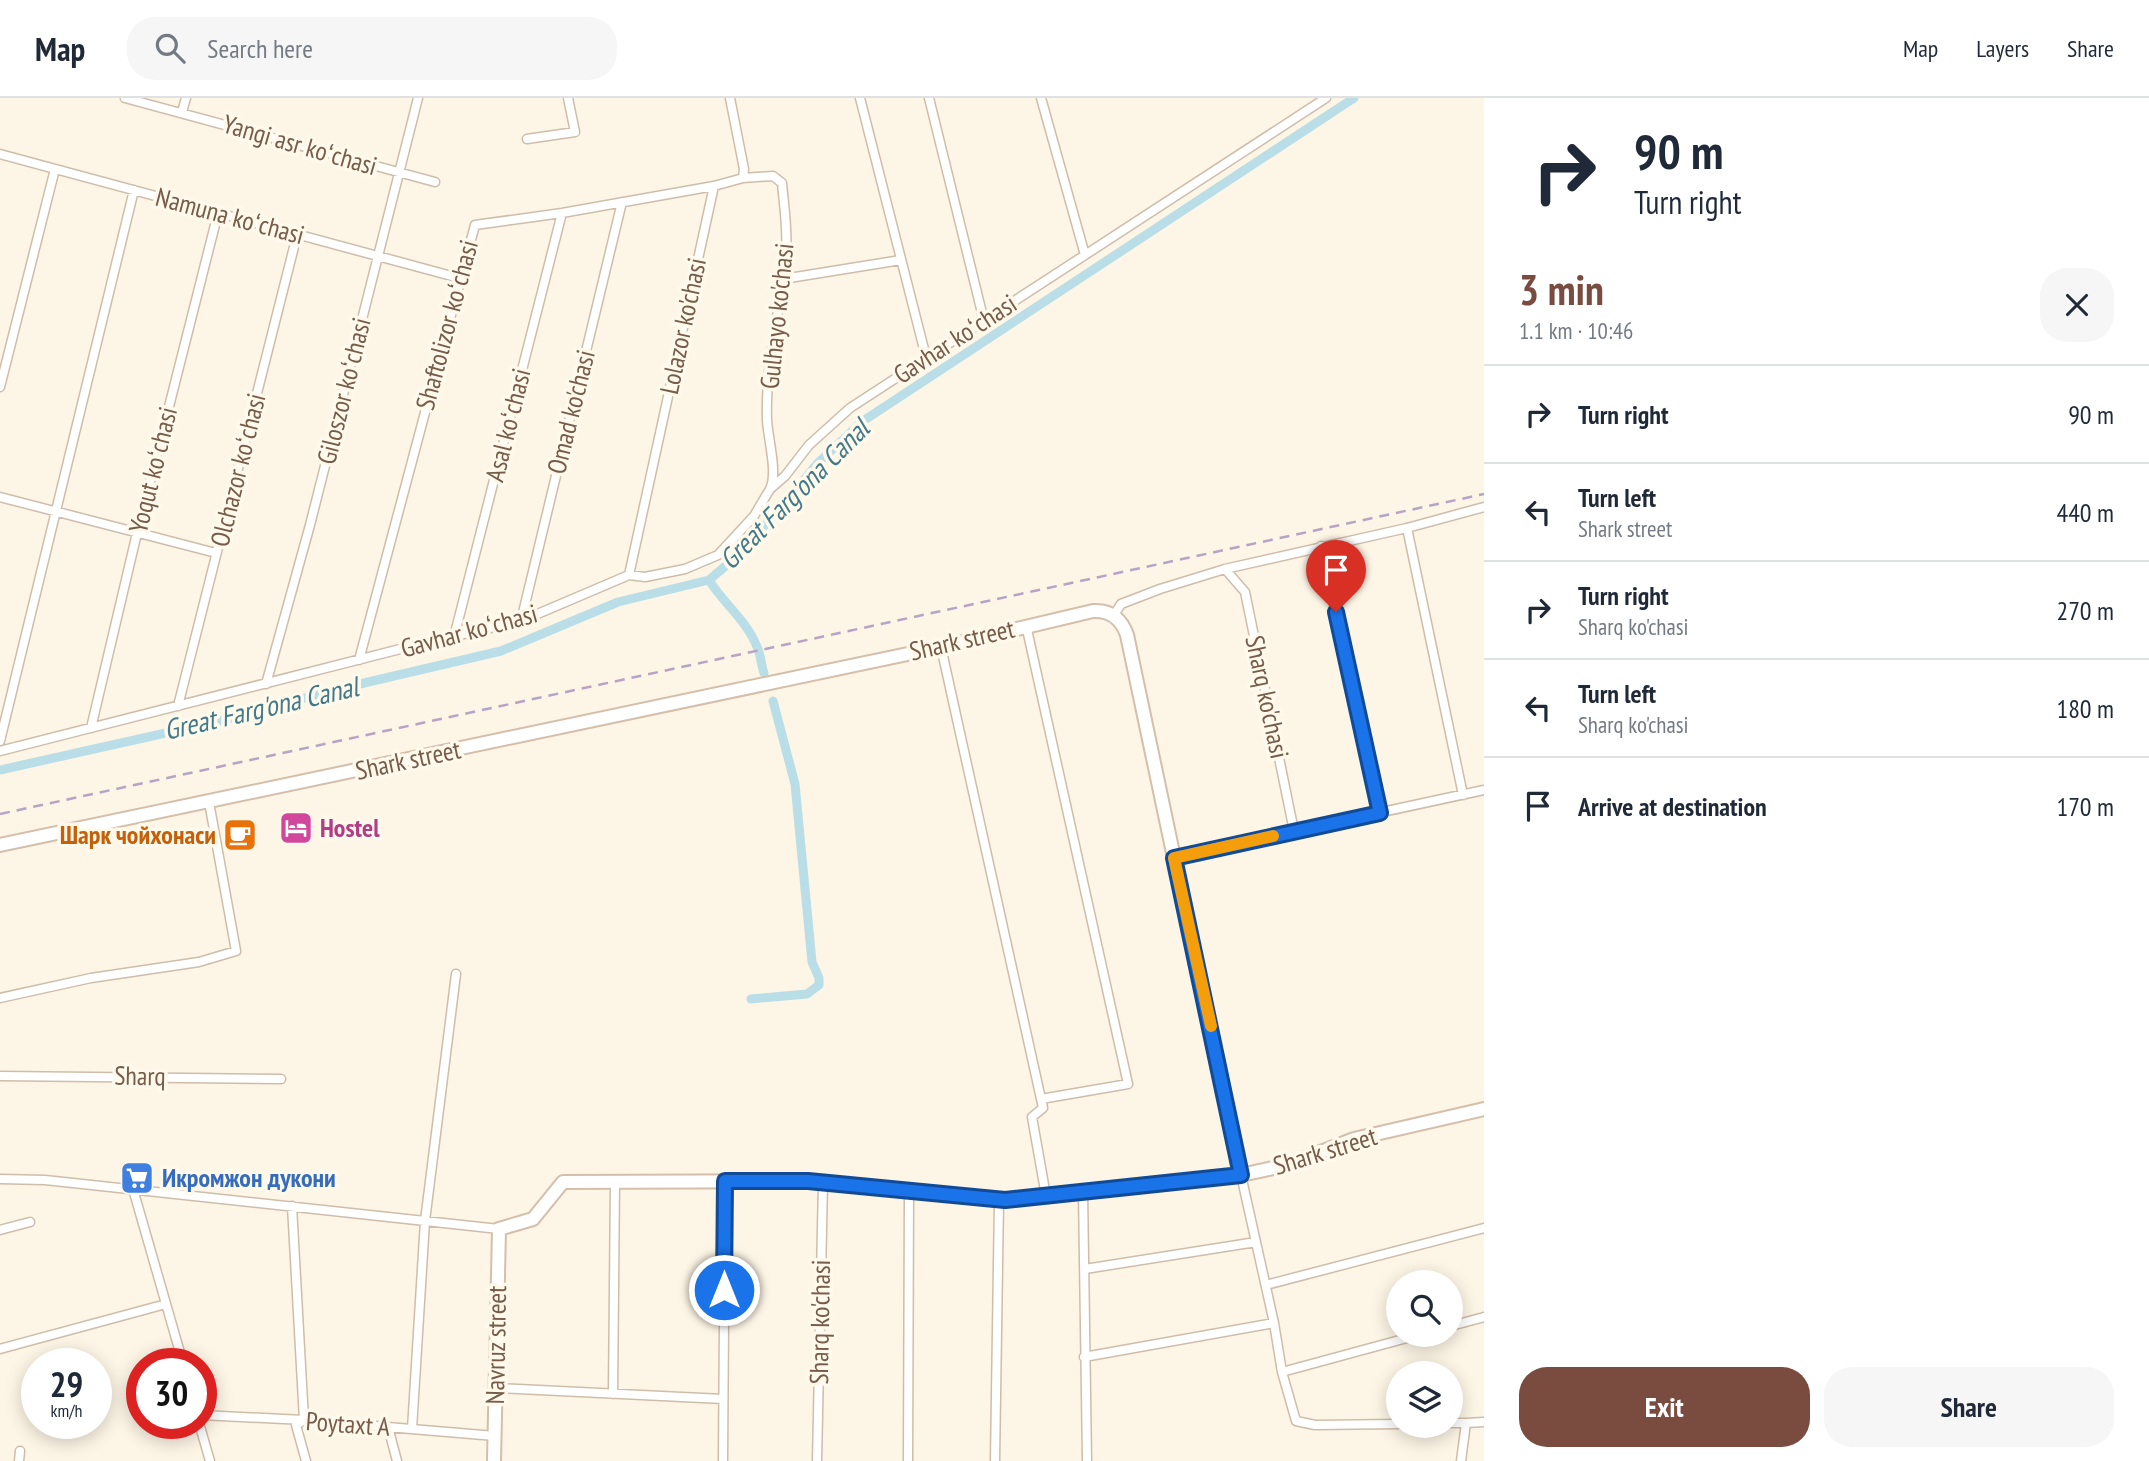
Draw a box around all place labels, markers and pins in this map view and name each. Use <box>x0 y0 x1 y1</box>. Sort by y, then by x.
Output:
pin <box>1306 540 1366 612</box>
hotel icon: Hostel <box>277 809 315 847</box>
place label: Hostel <box>320 811 380 844</box>
cafe icon: Шарк чойхонаси <box>221 816 259 854</box>
place label: Шарк чойхонаси <box>60 818 216 851</box>
supermarket icon: Икромжон дукони <box>118 1159 156 1197</box>
place label: Икромжон дукони <box>162 1161 336 1194</box>

